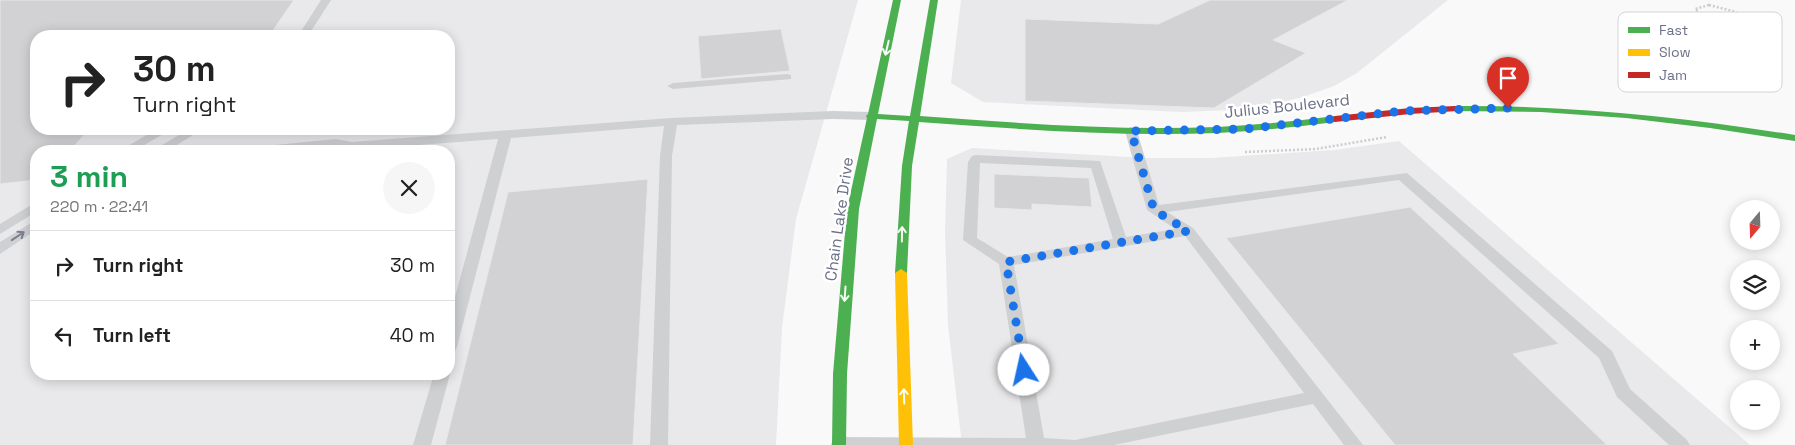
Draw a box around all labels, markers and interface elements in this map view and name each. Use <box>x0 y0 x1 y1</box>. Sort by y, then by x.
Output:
legend <box>1618 12 1782 92</box>
text: Fast <box>1659 21 1688 39</box>
one-way arrow <box>882 39 891 55</box>
text: Slow <box>1659 43 1691 61</box>
text: 30 m <box>133 47 216 91</box>
icon: right <box>50 50 115 115</box>
pin <box>1487 57 1529 108</box>
icon: arrive <box>1494 64 1522 92</box>
text: Jam <box>1659 66 1687 84</box>
street label: Julius Boulevard <box>1223 89 1351 123</box>
text: Turn right <box>133 90 236 118</box>
street label: Chain Lake Drive <box>820 156 858 282</box>
text: 3 min <box>50 157 128 196</box>
button: close <box>383 162 435 214</box>
text: 220 m · 22:41 <box>50 196 148 217</box>
north arrow <box>1730 200 1780 250</box>
map controls <box>1730 200 1780 430</box>
one-way arrow <box>897 226 907 242</box>
one-way arrow <box>10 231 24 241</box>
icon: right <box>50 252 78 280</box>
text: Turn right <box>93 253 183 278</box>
text: 30 m <box>390 253 435 278</box>
button: layers <box>1730 260 1780 310</box>
one-way arrow <box>841 285 850 301</box>
button: + <box>1730 320 1780 370</box>
icon: left <box>50 322 78 350</box>
text: Turn left <box>93 323 171 348</box>
text: 40 m <box>390 323 435 348</box>
position arrow <box>997 343 1049 395</box>
button: − <box>1730 380 1780 430</box>
one-way arrow <box>900 389 909 405</box>

